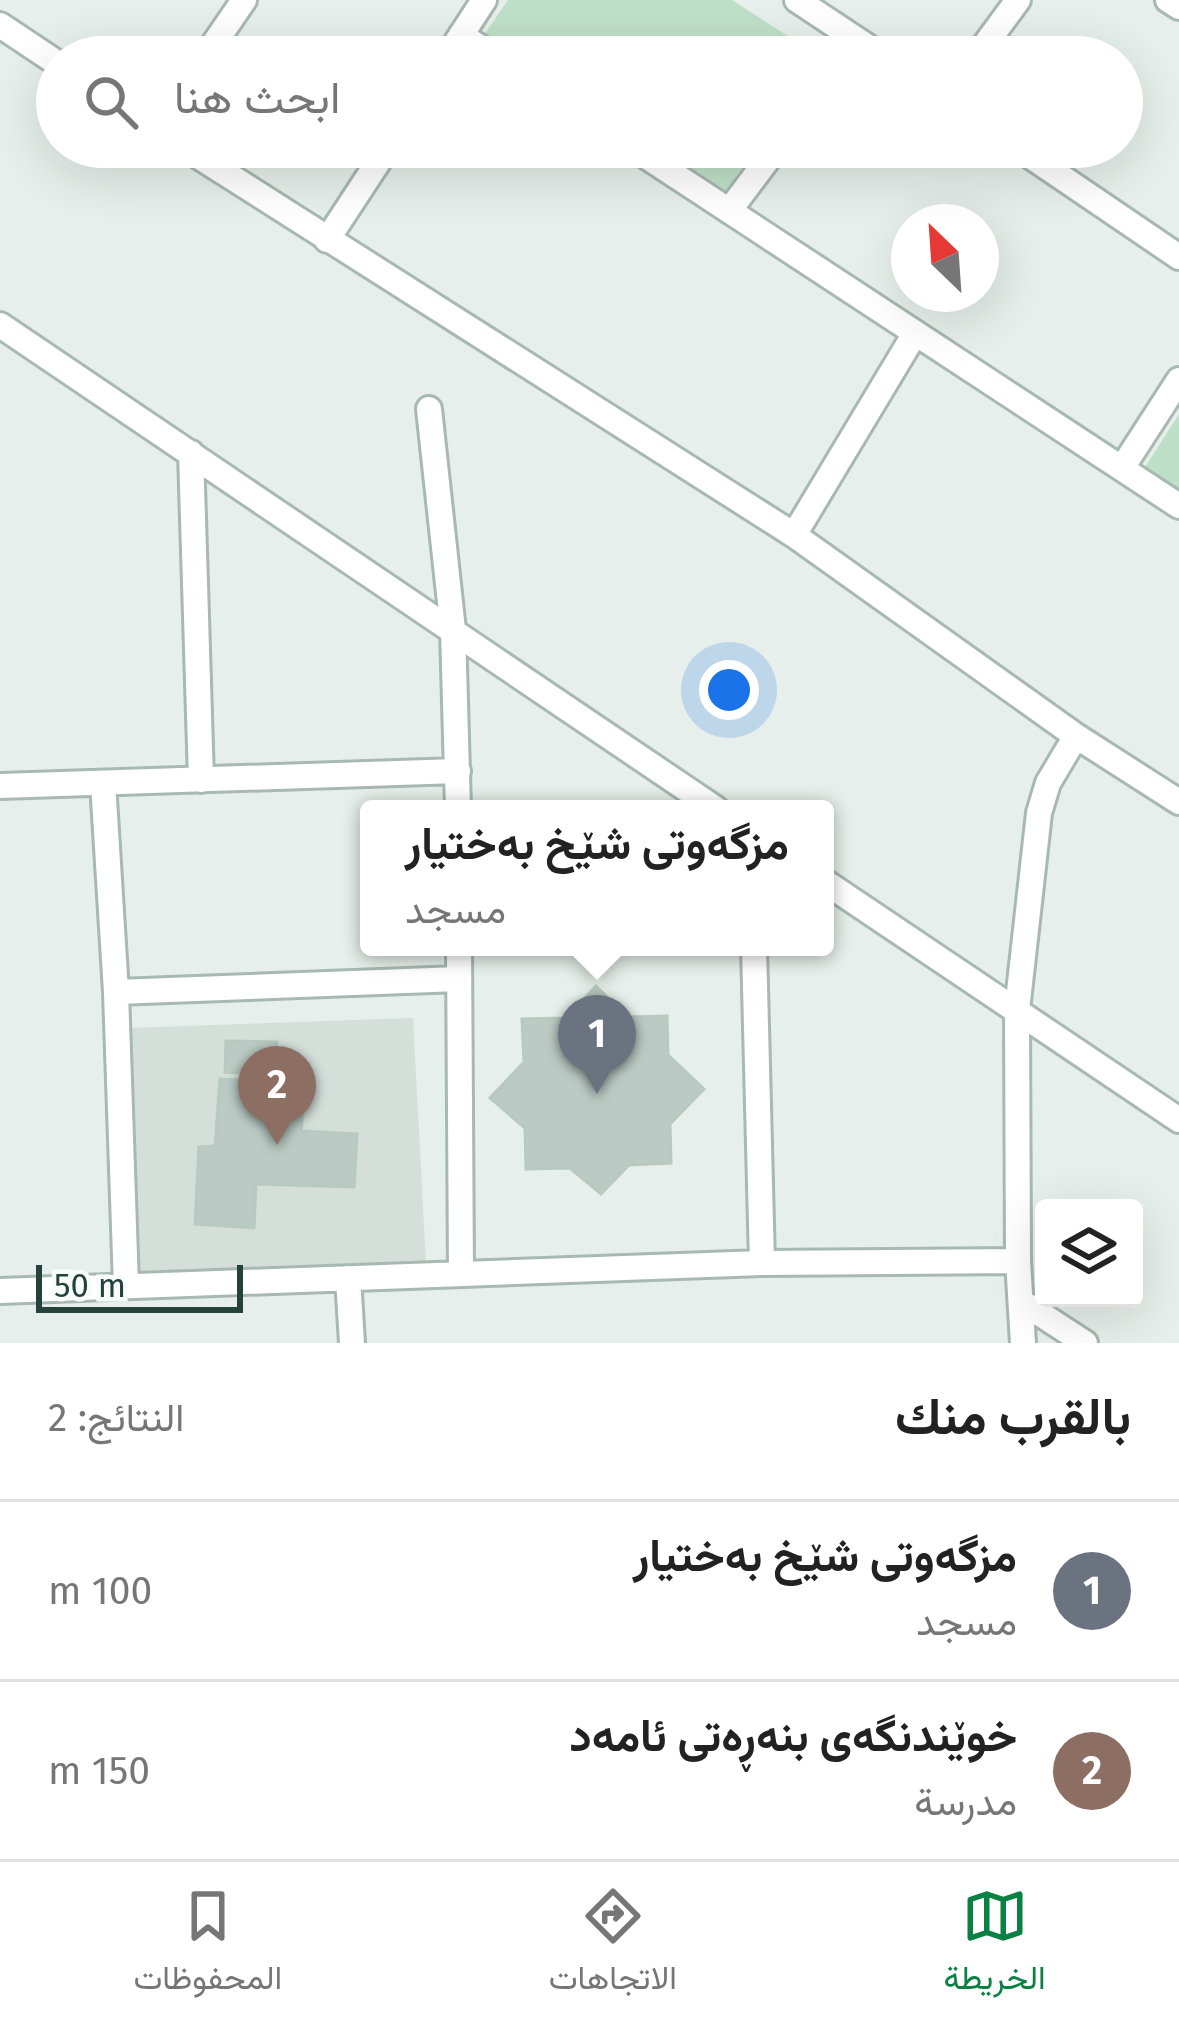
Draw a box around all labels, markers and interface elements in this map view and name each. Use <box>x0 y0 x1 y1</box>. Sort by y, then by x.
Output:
search box <box>36 36 1143 168</box>
icon: search <box>78 69 144 135</box>
text: ابحث هنا <box>174 71 340 125</box>
north arrow <box>891 204 999 312</box>
your location <box>699 660 759 720</box>
popup <box>360 800 834 956</box>
text: مزگەوتی شێخ بەختیار <box>405 817 789 871</box>
text: مسجد <box>405 887 506 933</box>
pin: 1 <box>558 995 636 1094</box>
pin: 2 <box>238 1046 316 1145</box>
map controls <box>1035 1199 1143 1307</box>
button: layers <box>1035 1199 1143 1307</box>
scale bar <box>36 1259 243 1312</box>
text: 50 m <box>54 1266 126 1306</box>
text: بالقرب منك <box>895 1386 1131 1448</box>
text: النتائج: 2 <box>48 1395 184 1441</box>
text: مزگەوتی شێخ بەختیار <box>633 1529 1017 1583</box>
text: 100 m <box>48 1568 152 1614</box>
text: 1 <box>1083 1568 1101 1614</box>
text: مسجد <box>916 1599 1017 1645</box>
text: خوێندنگەی بنەڕەتی ئامەد <box>569 1709 1017 1763</box>
text: 150 m <box>48 1748 150 1794</box>
text: 2 <box>1082 1748 1102 1794</box>
text: مدرسة <box>914 1779 1017 1825</box>
tab: المحفوظات <box>133 1883 282 2007</box>
tab: الاتجاهات <box>549 1883 677 2007</box>
tab: الخريطة <box>944 1883 1046 2007</box>

